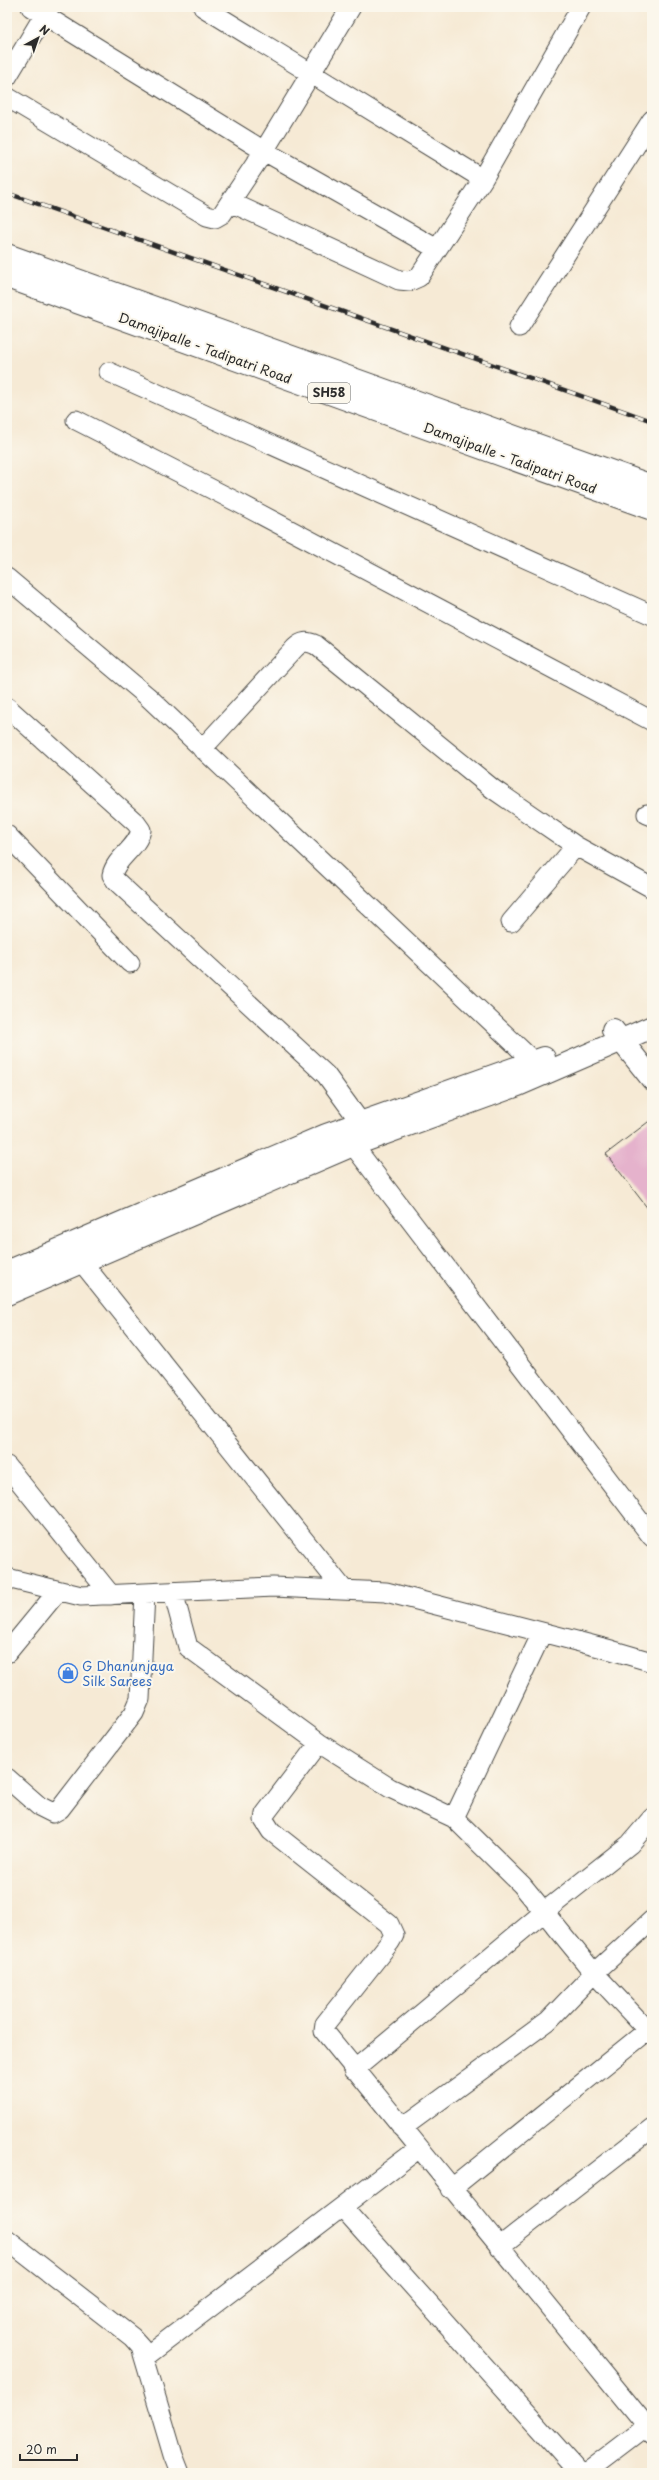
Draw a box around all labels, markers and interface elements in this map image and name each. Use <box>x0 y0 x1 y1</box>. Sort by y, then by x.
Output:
north arrow <box>18 18 58 58</box>
text: N <box>36 21 54 39</box>
street label: Damajipalle - Tadipatri Road <box>116 307 295 388</box>
road number: SH58 <box>308 383 350 403</box>
street label: Damajipalle - Tadipatri Road <box>421 417 600 498</box>
place label: G Dhanunjaya Silk Sarees <box>82 1656 175 1690</box>
shop icon: G Dhanunjaya Silk Sarees <box>57 1662 79 1684</box>
scale bar <box>20 2436 77 2462</box>
text: 20 m <box>26 2440 57 2458</box>

